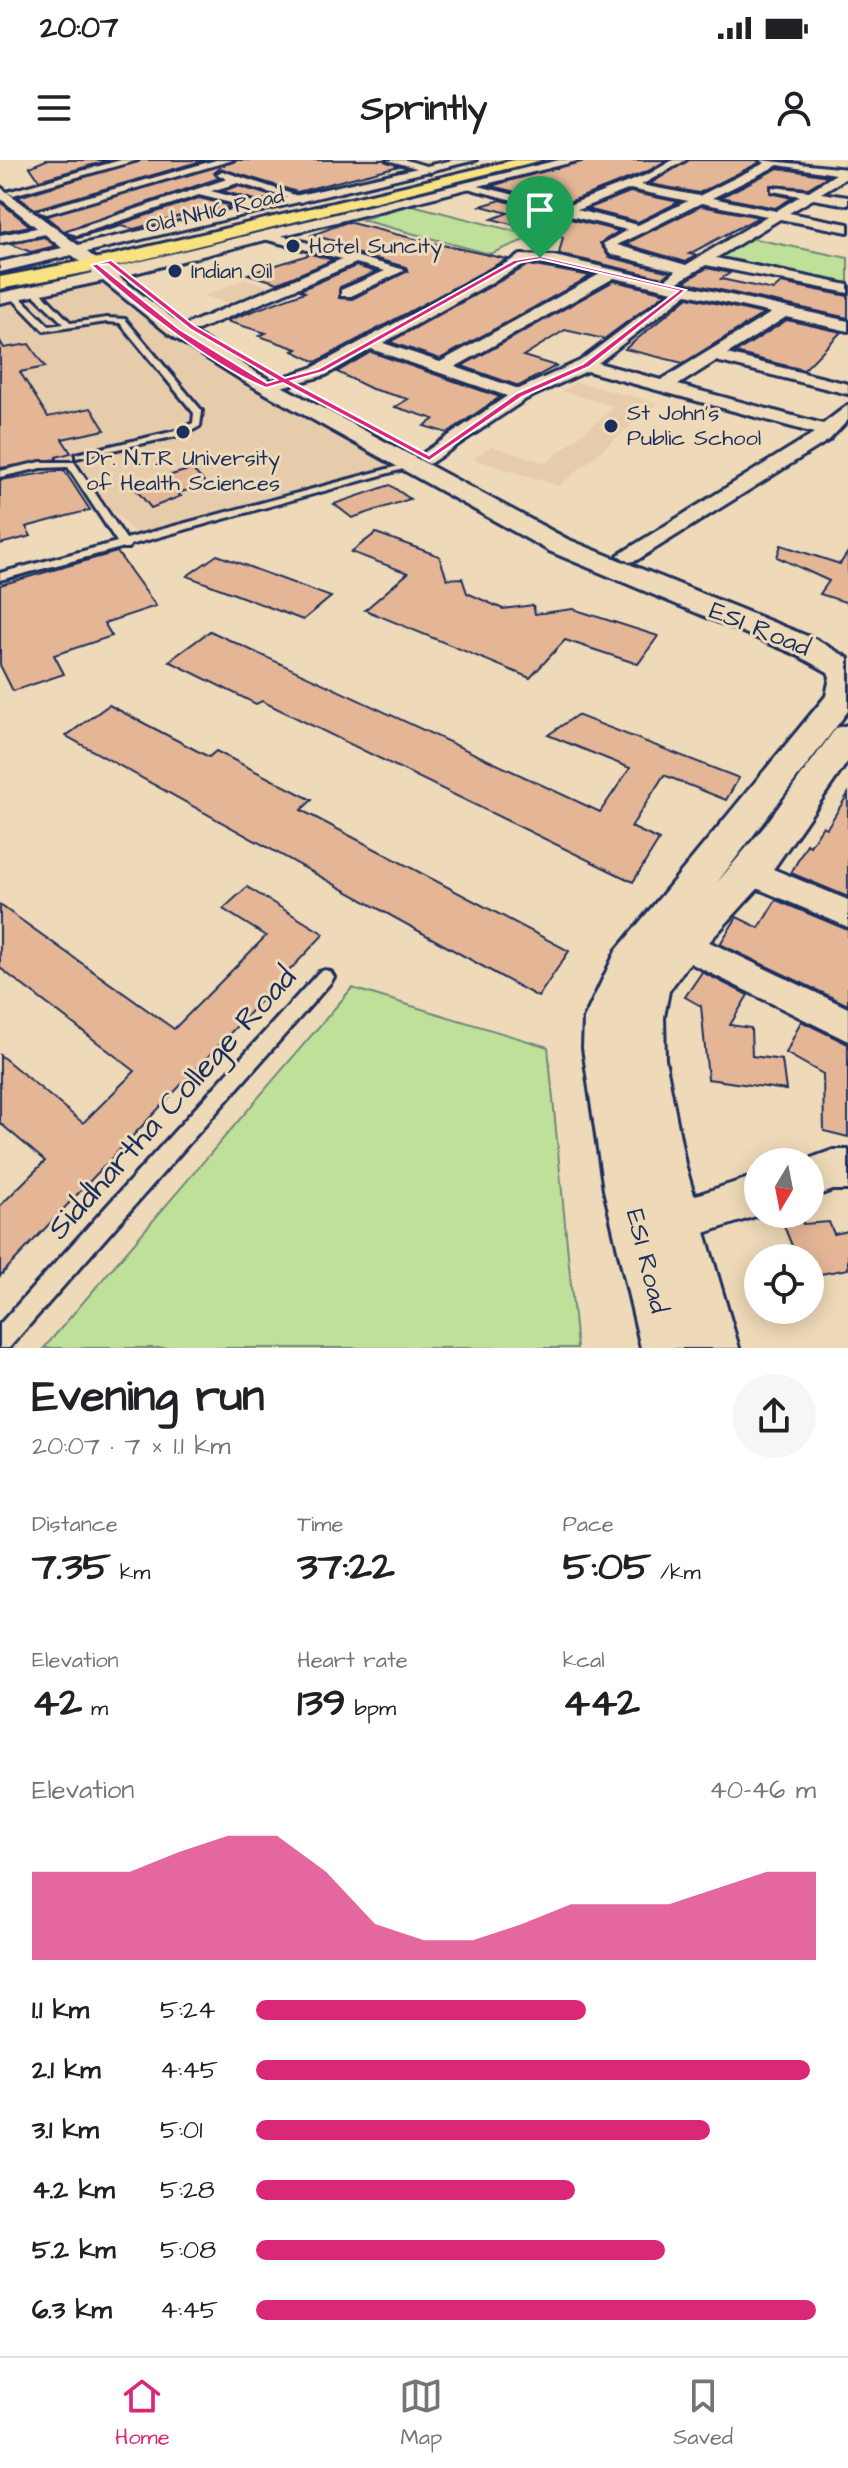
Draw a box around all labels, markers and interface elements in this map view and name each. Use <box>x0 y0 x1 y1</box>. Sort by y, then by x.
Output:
text: 20:07 <box>40 7 119 49</box>
text: Sprintly <box>361 83 487 134</box>
icon: menu <box>32 86 76 130</box>
icon: person <box>772 86 816 130</box>
pin <box>506 176 574 258</box>
street label: Old NH16 Road <box>143 180 287 242</box>
icon: arrive <box>518 188 562 232</box>
place label: Hotel Suncity <box>309 231 442 263</box>
marker: Hotel Suncity <box>284 237 302 255</box>
place label: Indian Oil <box>191 256 272 287</box>
marker: Indian Oil <box>166 262 184 280</box>
place label: St John's Public School <box>627 398 761 454</box>
marker: St John's Public School <box>602 417 620 435</box>
marker: Dr. N.T.R University of Health Sciences <box>174 423 192 441</box>
place label: Dr. N.T.R University of Health Sciences <box>86 443 280 499</box>
street label: ESI Road <box>704 592 816 666</box>
street label: Siddhartha College Road <box>37 956 307 1250</box>
north arrow <box>744 1148 824 1228</box>
map controls <box>744 1148 824 1324</box>
street label: ESI Road <box>617 1205 677 1317</box>
button: locate <box>744 1244 824 1324</box>
text: Evening run <box>32 1367 264 1428</box>
button: share <box>732 1374 816 1458</box>
text: 20:07 · 7 × 1.1 km <box>32 1428 230 1464</box>
text: Distance <box>32 1509 118 1540</box>
text: Time <box>297 1509 343 1540</box>
text: Pace <box>563 1509 614 1540</box>
text: 7.35 <box>32 1540 111 1595</box>
text: 37:22 <box>297 1540 395 1595</box>
text: 5:05 <box>563 1540 651 1595</box>
text: km <box>111 1557 150 1588</box>
text: /km <box>651 1557 701 1588</box>
text: Elevation <box>32 1645 119 1676</box>
text: Heart rate <box>297 1645 408 1676</box>
text: kcal <box>563 1645 605 1676</box>
text: 42 <box>32 1676 82 1731</box>
text: 139 <box>297 1676 346 1731</box>
text: 442 <box>563 1676 640 1731</box>
text: m <box>82 1693 108 1724</box>
text: bpm <box>346 1693 396 1724</box>
text: Elevation <box>32 1772 134 1808</box>
text: 40–46 m <box>709 1772 816 1808</box>
text: 1.1 km <box>32 1992 89 2028</box>
text: 5:24 <box>160 1992 215 2028</box>
text: 2.1 km <box>32 2052 100 2088</box>
text: 4:45 <box>160 2052 218 2088</box>
text: 3.1 km <box>32 2112 99 2148</box>
text: 5:01 <box>160 2112 202 2148</box>
text: 4.2 km <box>32 2172 115 2208</box>
text: 5:28 <box>160 2172 215 2208</box>
text: 5.2 km <box>32 2232 116 2268</box>
text: 5:08 <box>160 2232 216 2268</box>
text: 6.3 km <box>32 2292 112 2328</box>
text: 4:45 <box>160 2292 218 2328</box>
tab: Home <box>115 2374 170 2453</box>
tab: Map <box>399 2374 443 2453</box>
tab: Saved <box>673 2374 733 2453</box>

